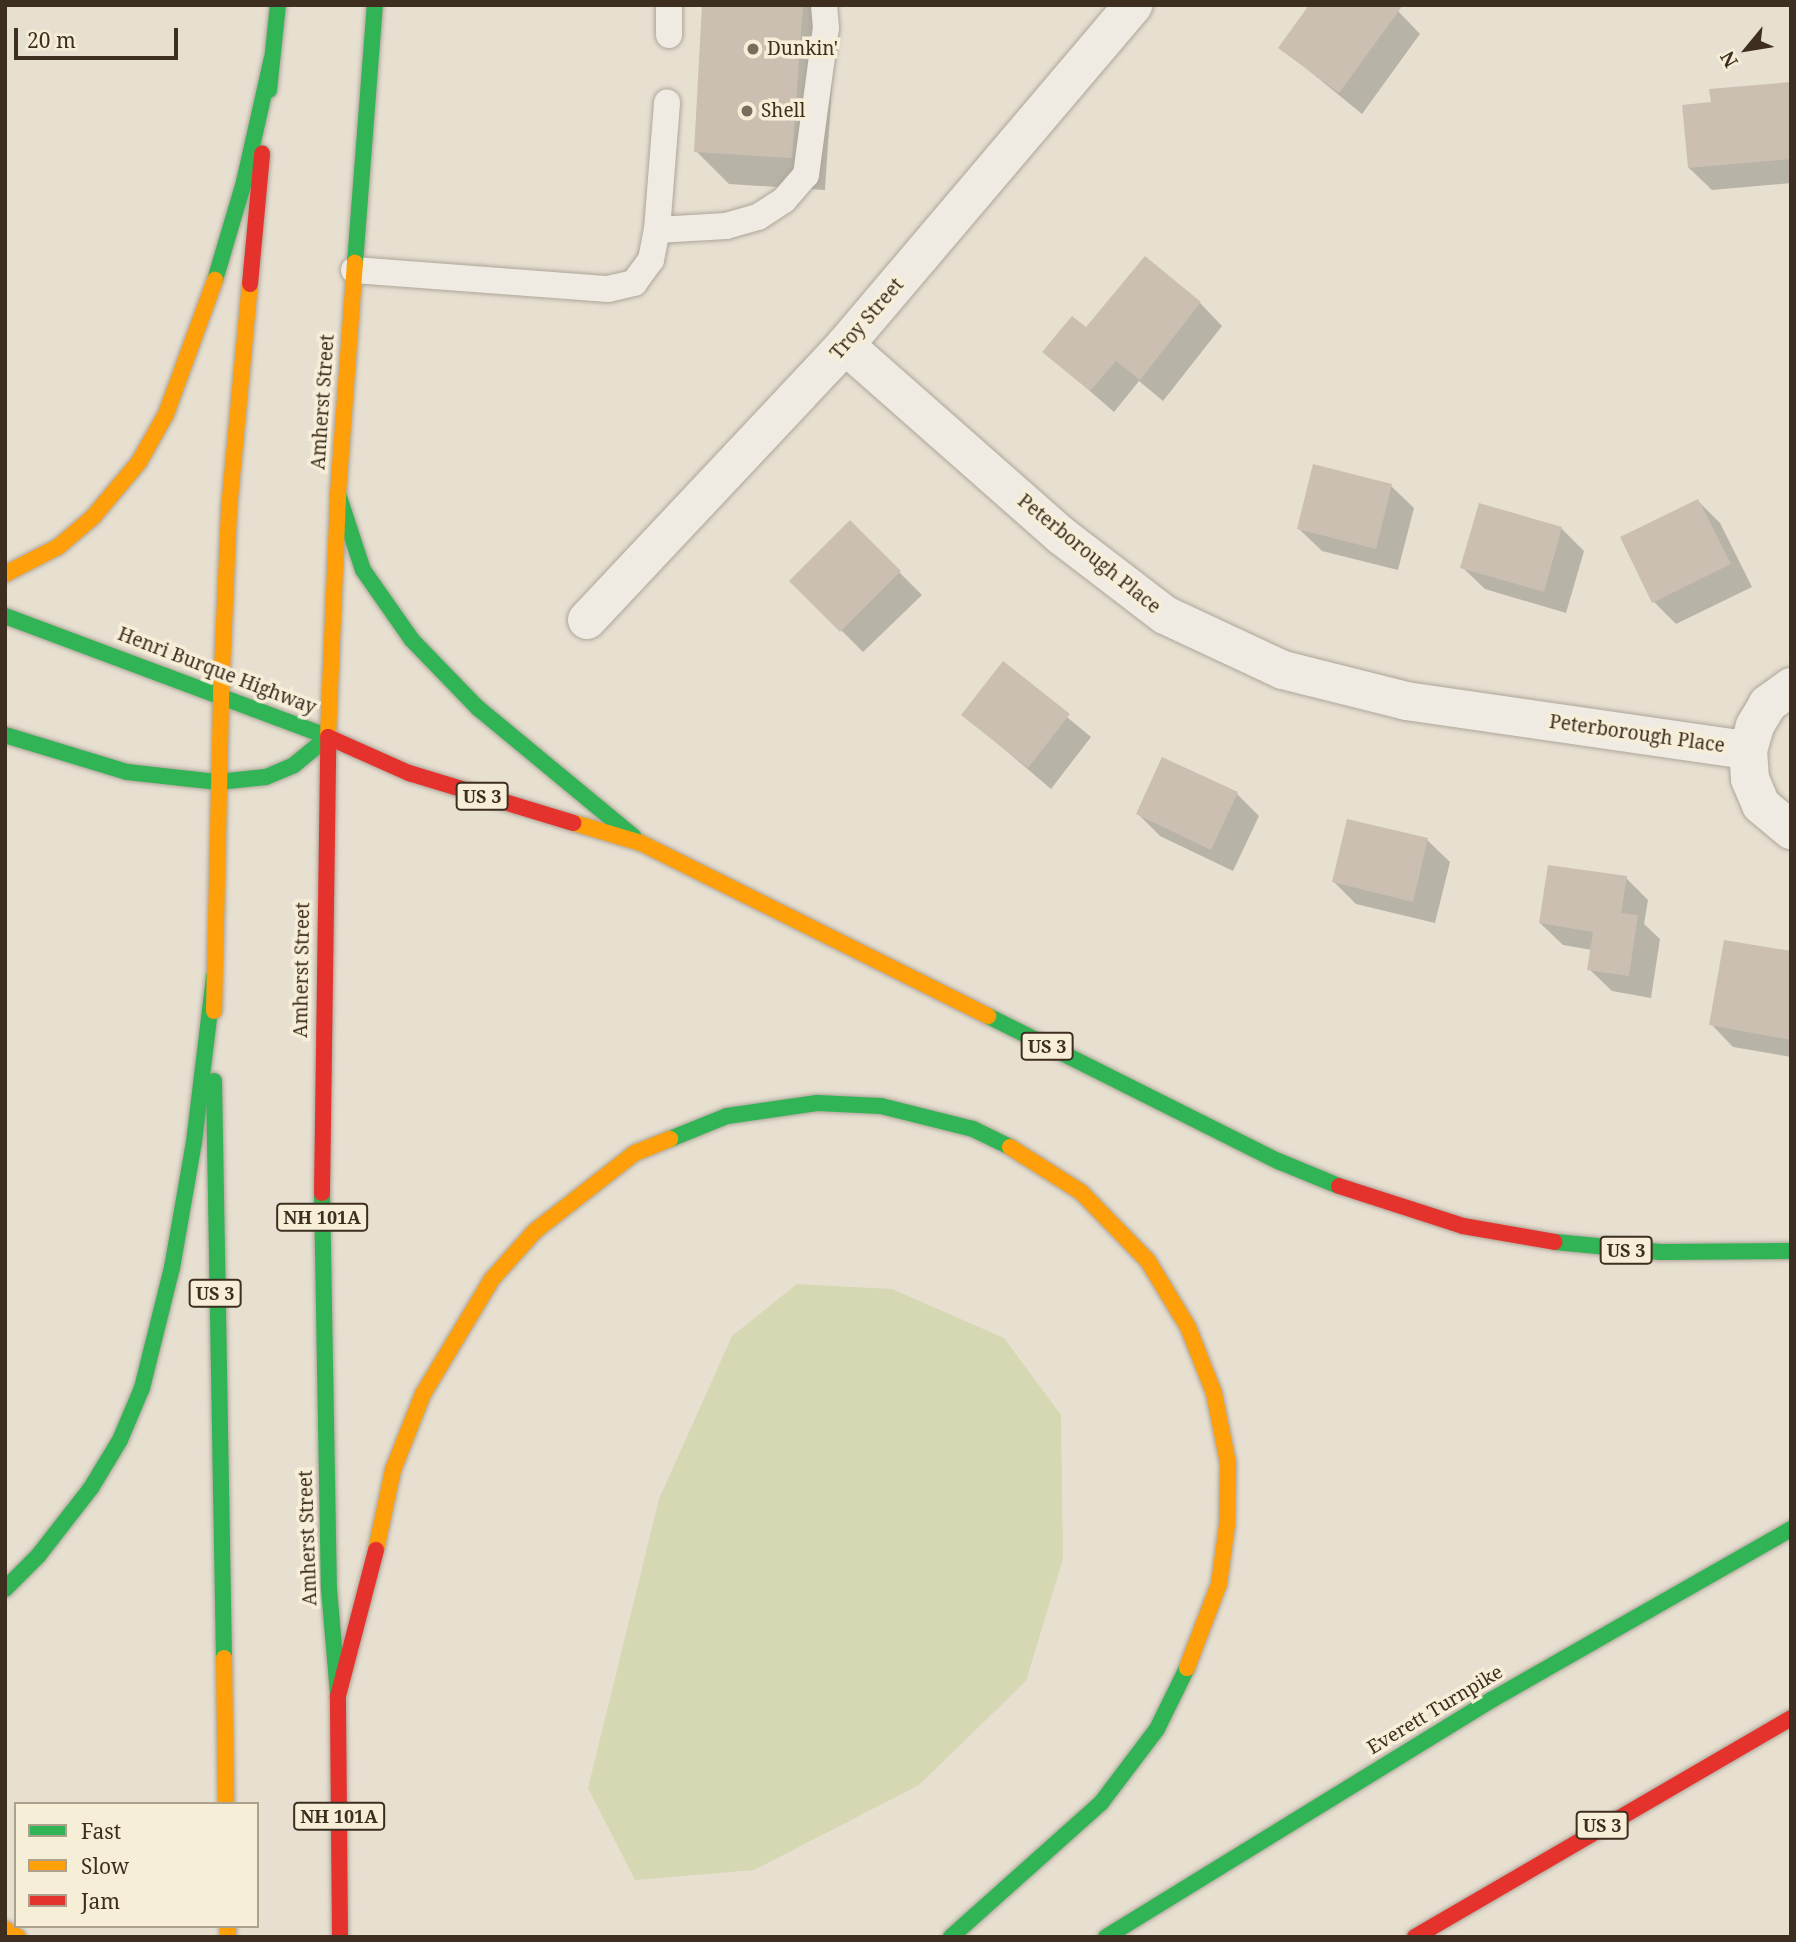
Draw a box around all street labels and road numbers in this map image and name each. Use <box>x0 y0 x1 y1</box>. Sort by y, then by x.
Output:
street label: Troy Street <box>826 274 908 364</box>
street label: Amherst Street <box>307 334 339 470</box>
street label: Peterborough Place <box>1013 489 1165 619</box>
street label: Henri Burque Highway <box>115 623 319 719</box>
street label: Peterborough Place <box>1548 710 1726 758</box>
road number: US 3 <box>454 782 510 810</box>
street label: Amherst Street <box>289 902 315 1038</box>
road number: US 3 <box>1019 1031 1075 1060</box>
road number: NH 101A <box>275 1202 369 1232</box>
road number: US 3 <box>1598 1236 1654 1265</box>
road number: US 3 <box>187 1278 243 1308</box>
street label: Amherst Street <box>294 1470 322 1606</box>
street label: Everett Turnpike <box>1363 1661 1507 1759</box>
road number: NH 101A <box>292 1802 386 1830</box>
road number: US 3 <box>1574 1811 1630 1840</box>

